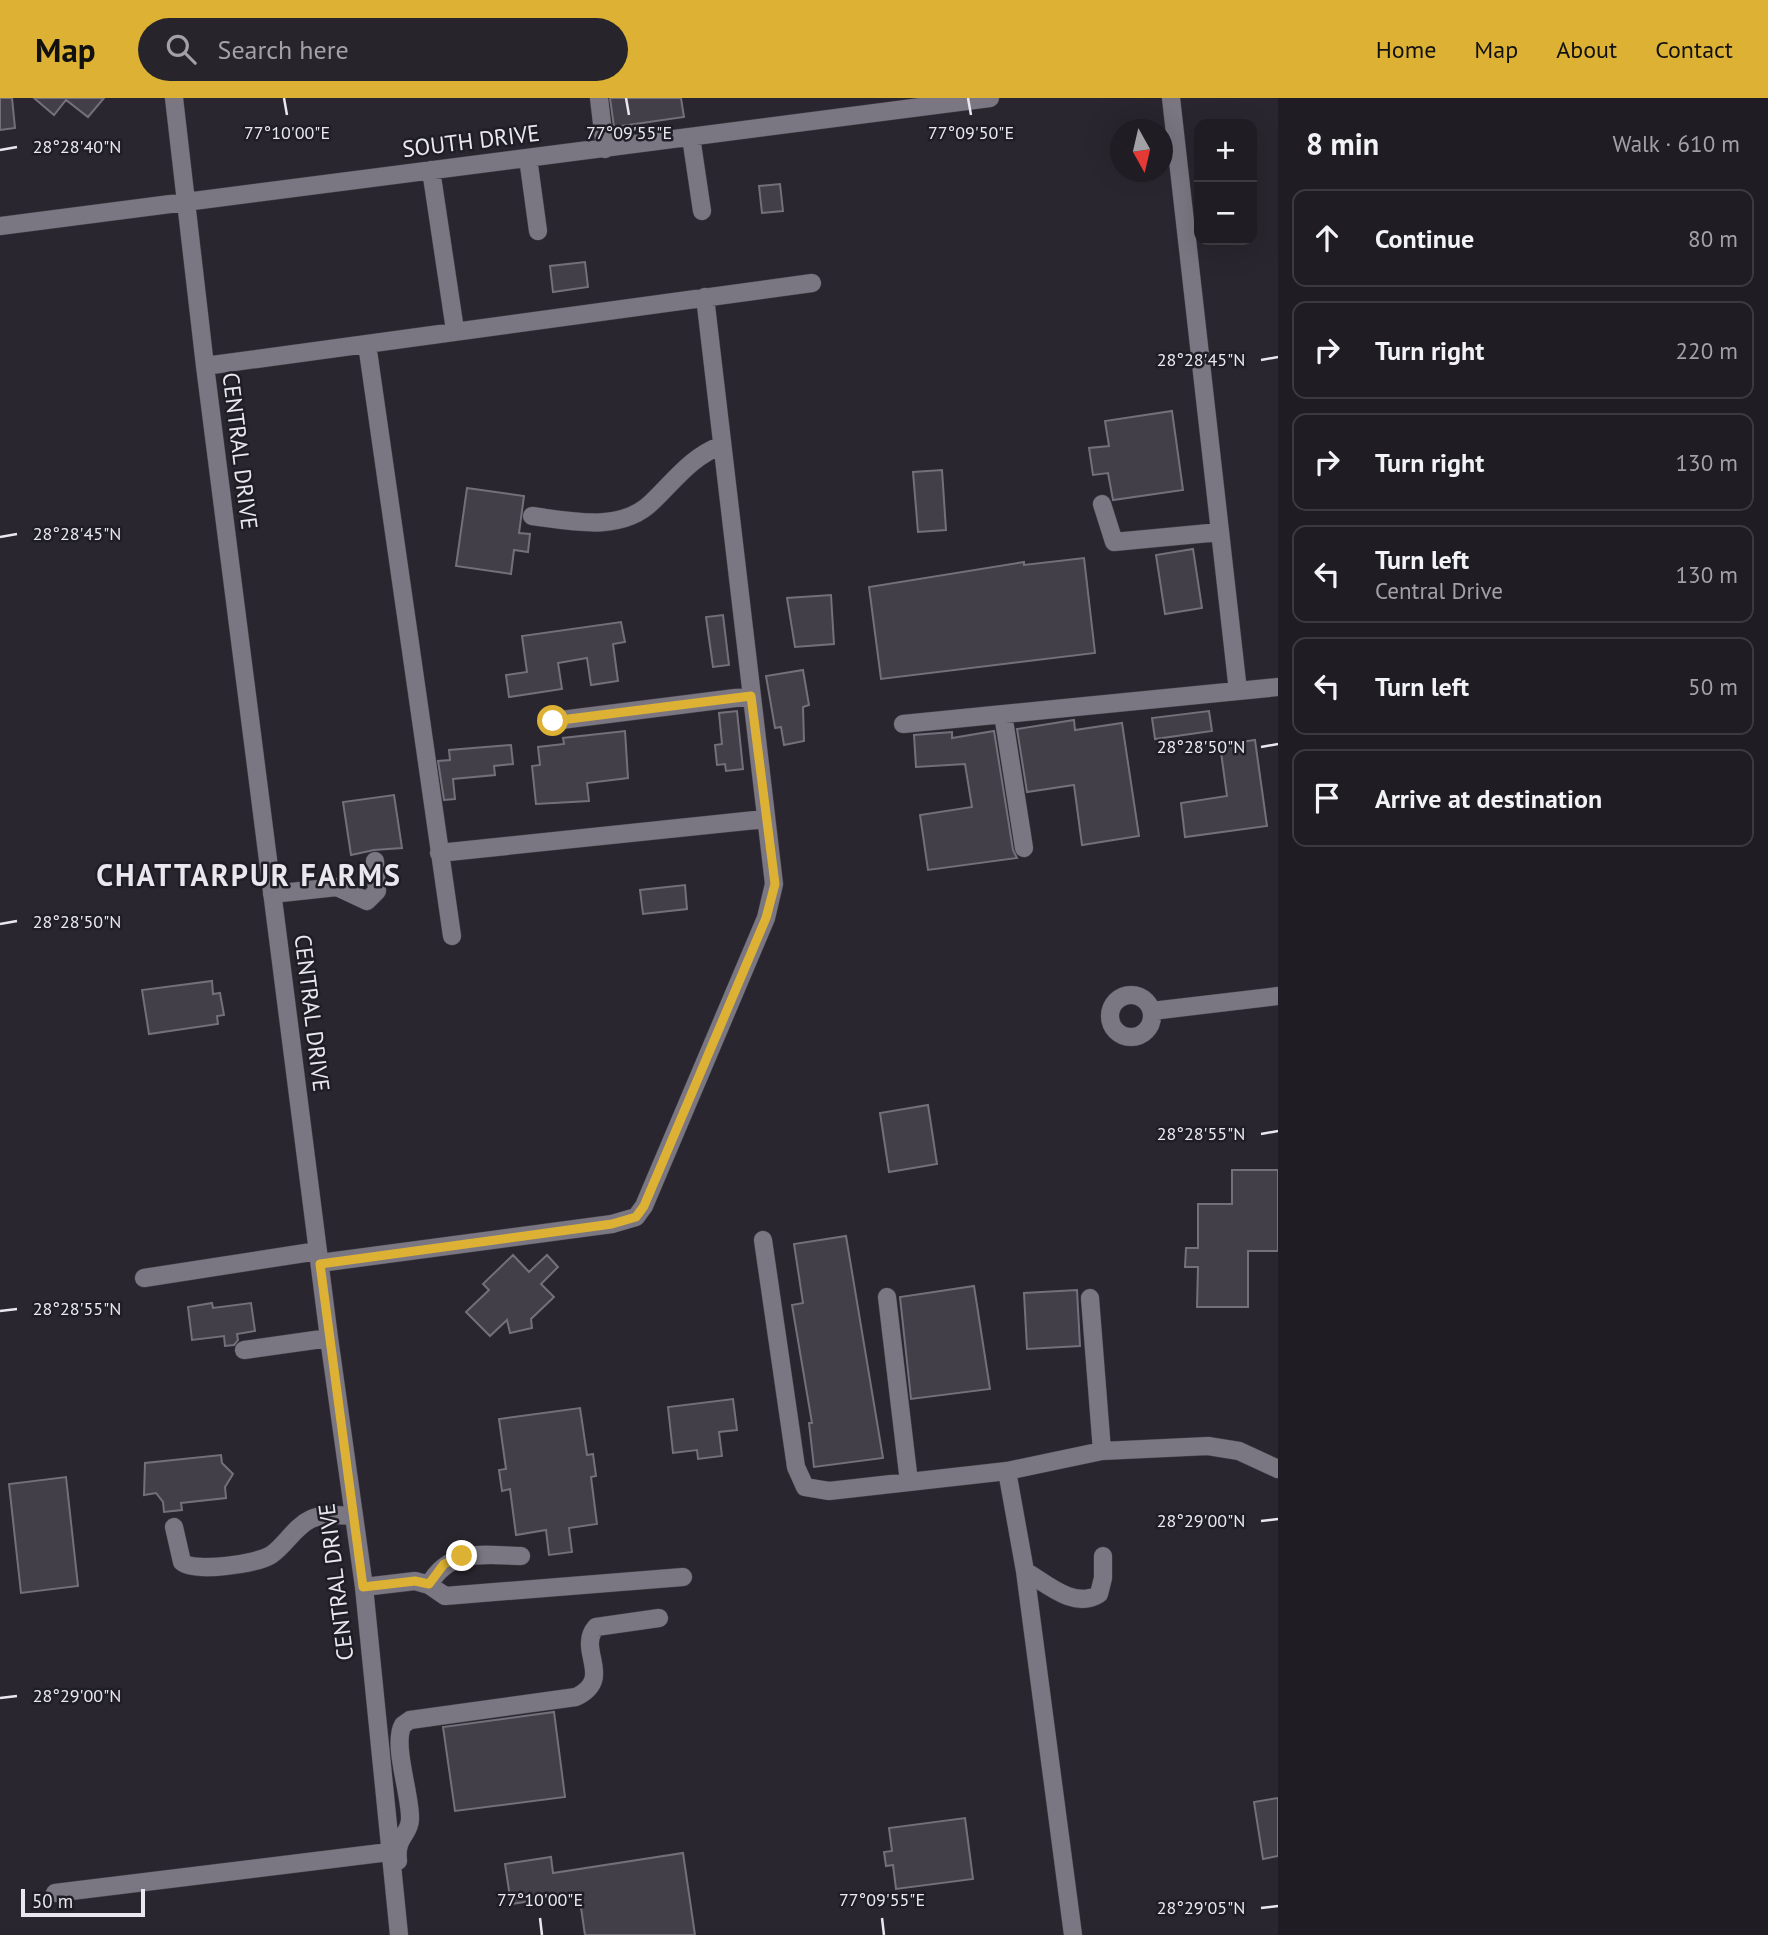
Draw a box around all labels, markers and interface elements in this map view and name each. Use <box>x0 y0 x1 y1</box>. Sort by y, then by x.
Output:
search box <box>138 18 628 81</box>
text: Map <box>35 28 96 71</box>
icon: search <box>162 30 200 68</box>
text: Search here <box>218 33 349 66</box>
text: Home <box>1376 34 1436 65</box>
text: Map <box>1474 34 1518 65</box>
text: About <box>1556 34 1617 65</box>
text: Contact <box>1655 34 1733 65</box>
street label: SOUTH DRIVE <box>401 118 541 163</box>
north arrow <box>1110 119 1173 182</box>
map controls <box>1194 119 1257 245</box>
button: + <box>1194 119 1257 182</box>
text: 77°10'00"E <box>244 121 330 144</box>
text: 77°09'55"E <box>586 121 672 144</box>
text: 77°09'50"E <box>928 121 1014 144</box>
text: 8 min <box>1306 124 1379 163</box>
text: Walk · 610 m <box>1613 129 1740 158</box>
text: 28°28'40"N <box>33 135 121 158</box>
button: − <box>1194 182 1257 245</box>
icon: ahead <box>1308 219 1346 257</box>
text: Continue <box>1375 222 1474 255</box>
text: 80 m <box>1688 224 1738 253</box>
icon: right <box>1308 331 1346 369</box>
text: Turn right <box>1375 334 1484 367</box>
text: 220 m <box>1676 336 1738 365</box>
text: 28°28'45"N <box>1157 348 1245 371</box>
street label: CENTRAL DRIVE <box>216 371 265 531</box>
icon: right <box>1308 443 1346 481</box>
text: Turn right <box>1375 446 1484 479</box>
text: 130 m <box>1676 448 1738 477</box>
text: 28°28'45"N <box>33 522 121 545</box>
text: Turn left <box>1375 543 1469 576</box>
icon: left <box>1308 555 1346 593</box>
text: 130 m <box>1676 560 1738 589</box>
text: Central Drive <box>1375 576 1503 605</box>
icon: left <box>1308 667 1346 705</box>
text: Turn left <box>1375 670 1469 703</box>
text: 50 m <box>1688 672 1738 701</box>
route start <box>537 705 568 736</box>
text: 28°28'50"N <box>1157 735 1245 758</box>
icon: arrive <box>1308 779 1346 817</box>
text: Arrive at destination <box>1375 782 1602 815</box>
district label: CHATTARPUR FARMS <box>96 855 402 894</box>
text: 28°28'50"N <box>33 910 121 933</box>
street label: CENTRAL DRIVE <box>288 933 337 1093</box>
text: 28°28'55"N <box>1157 1122 1245 1145</box>
text: 28°28'55"N <box>33 1297 121 1320</box>
street label: CENTRAL DRIVE <box>311 1502 360 1662</box>
text: 28°29'00"N <box>1157 1509 1245 1532</box>
route end <box>446 1540 477 1571</box>
text: 28°29'00"N <box>33 1684 121 1707</box>
scale bar <box>21 1886 145 1918</box>
text: 77°10'00"E <box>497 1888 583 1911</box>
text: 77°09'55"E <box>839 1888 925 1911</box>
text: 50 m <box>32 1889 73 1913</box>
text: 28°29'05"N <box>1157 1896 1245 1919</box>

